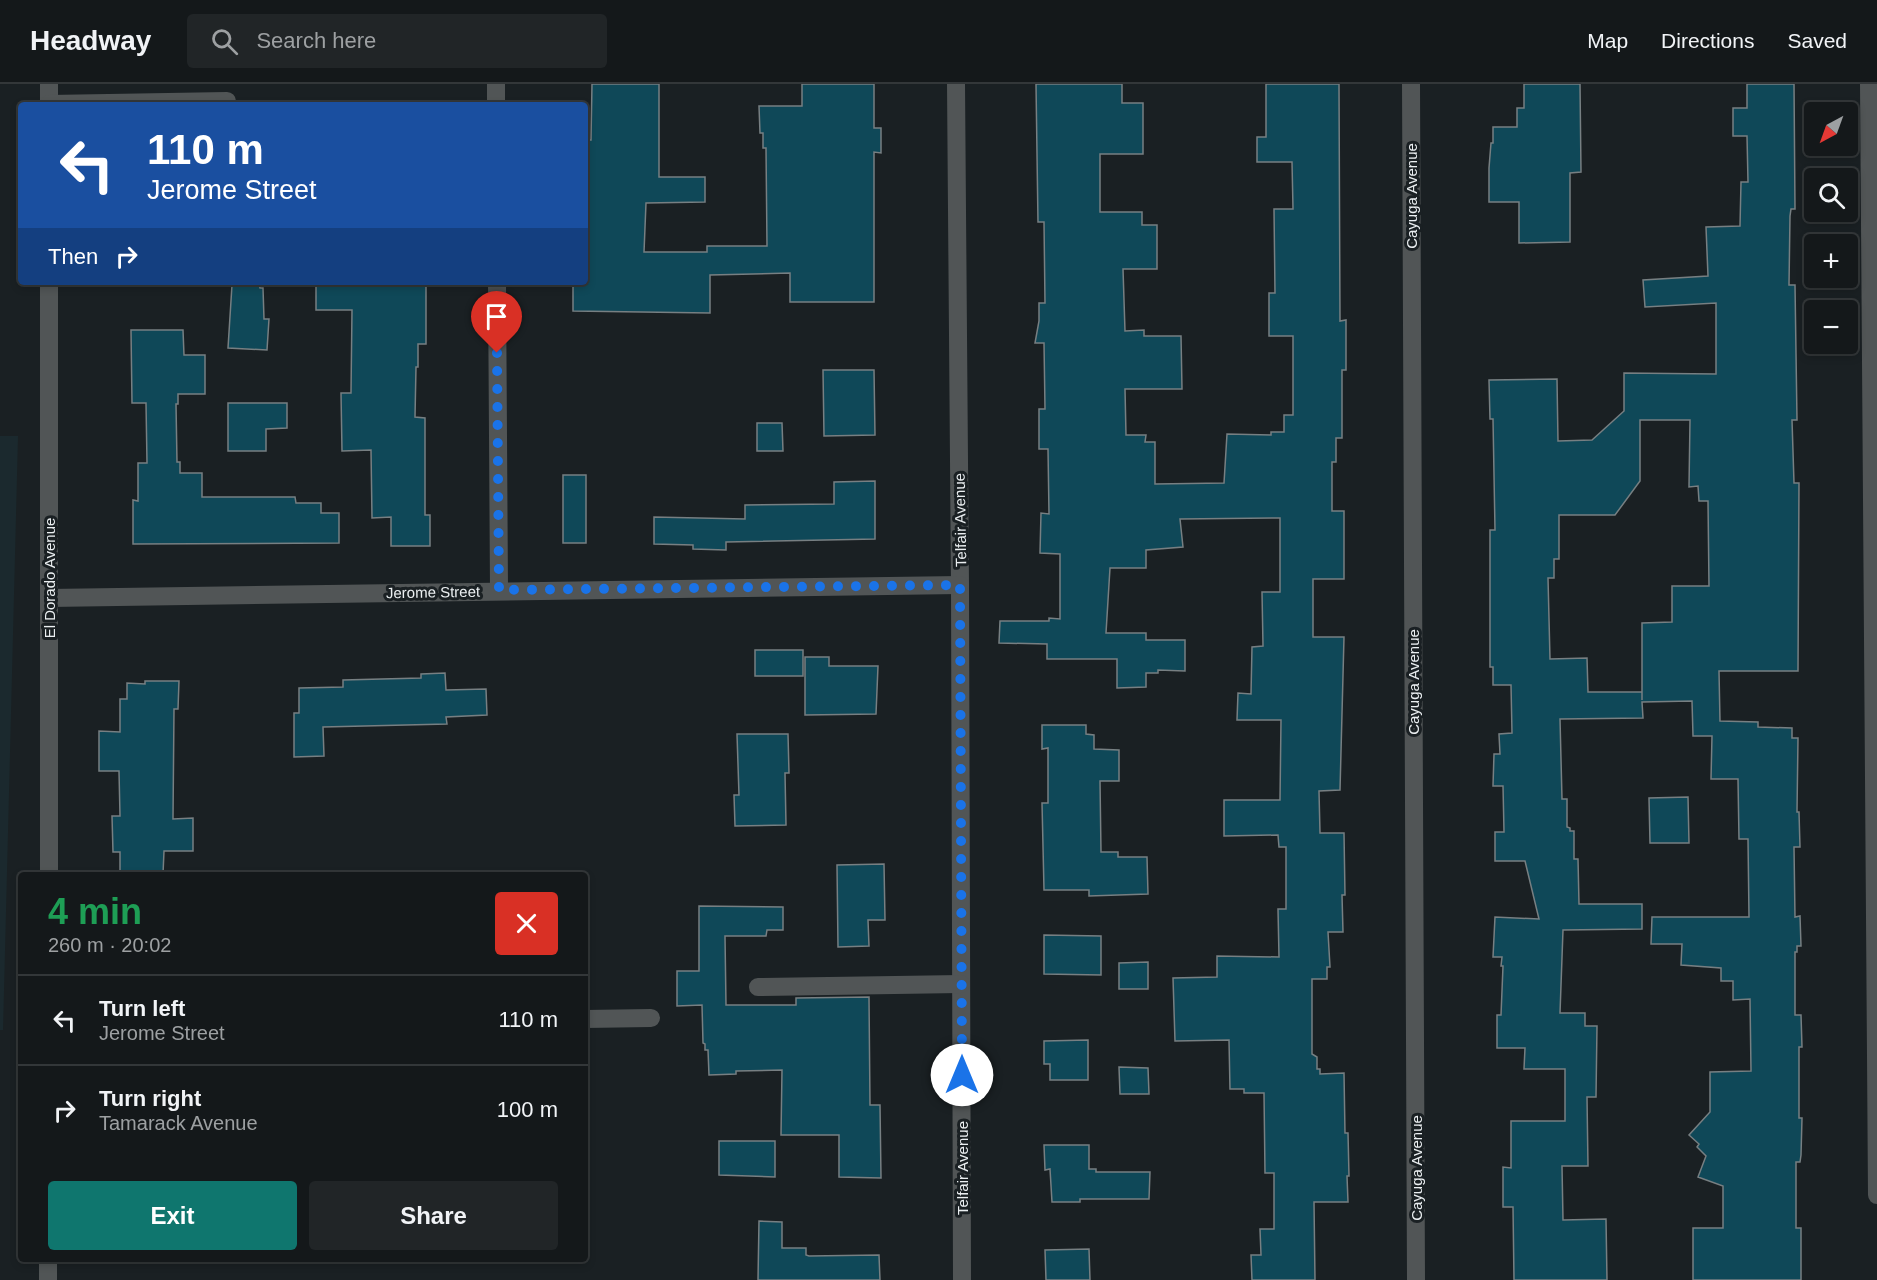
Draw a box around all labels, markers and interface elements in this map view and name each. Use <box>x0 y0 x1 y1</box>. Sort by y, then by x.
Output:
search box <box>187 14 607 68</box>
text: Headway <box>30 25 151 56</box>
icon: search <box>208 25 241 58</box>
text: Search here <box>256 28 376 53</box>
text: Map <box>1587 29 1628 52</box>
text: Directions <box>1661 29 1754 52</box>
text: Saved <box>1787 29 1847 52</box>
north arrow <box>1804 102 1858 156</box>
map controls <box>1804 102 1858 354</box>
icon: left <box>48 126 126 204</box>
text: 110 m <box>147 126 264 173</box>
street label: Cayuga Avenue <box>1403 143 1420 249</box>
button: search <box>1804 168 1858 222</box>
text: Jerome Street <box>147 175 317 205</box>
button: + <box>1804 234 1858 288</box>
icon: right <box>110 240 143 273</box>
text: Then <box>48 244 98 269</box>
pin <box>471 291 522 353</box>
icon: arrive <box>480 300 513 333</box>
button: − <box>1804 300 1858 354</box>
street label: Telfair Avenue <box>951 473 969 567</box>
street label: El Dorado Avenue <box>41 518 58 638</box>
street label: Jerome Street <box>386 583 481 601</box>
street label: Cayuga Avenue <box>1405 629 1422 735</box>
text: 4 min <box>48 891 142 932</box>
button: close <box>495 892 558 955</box>
text: 260 m · 20:02 <box>48 934 171 956</box>
text: Turn left <box>99 996 185 1021</box>
icon: left <box>48 1004 81 1037</box>
text: 110 m <box>498 1007 558 1032</box>
text: Jerome Street <box>99 1022 225 1044</box>
position arrow <box>930 1043 994 1107</box>
text: Turn right <box>99 1086 201 1111</box>
icon: right <box>48 1094 81 1127</box>
text: 100 m <box>497 1097 558 1122</box>
text: Tamarack Avenue <box>99 1112 258 1134</box>
street label: Cayuga Avenue <box>1408 1115 1425 1221</box>
street label: Telfair Avenue <box>954 1121 971 1215</box>
button: Exit <box>48 1181 297 1250</box>
button: Share <box>309 1181 558 1250</box>

